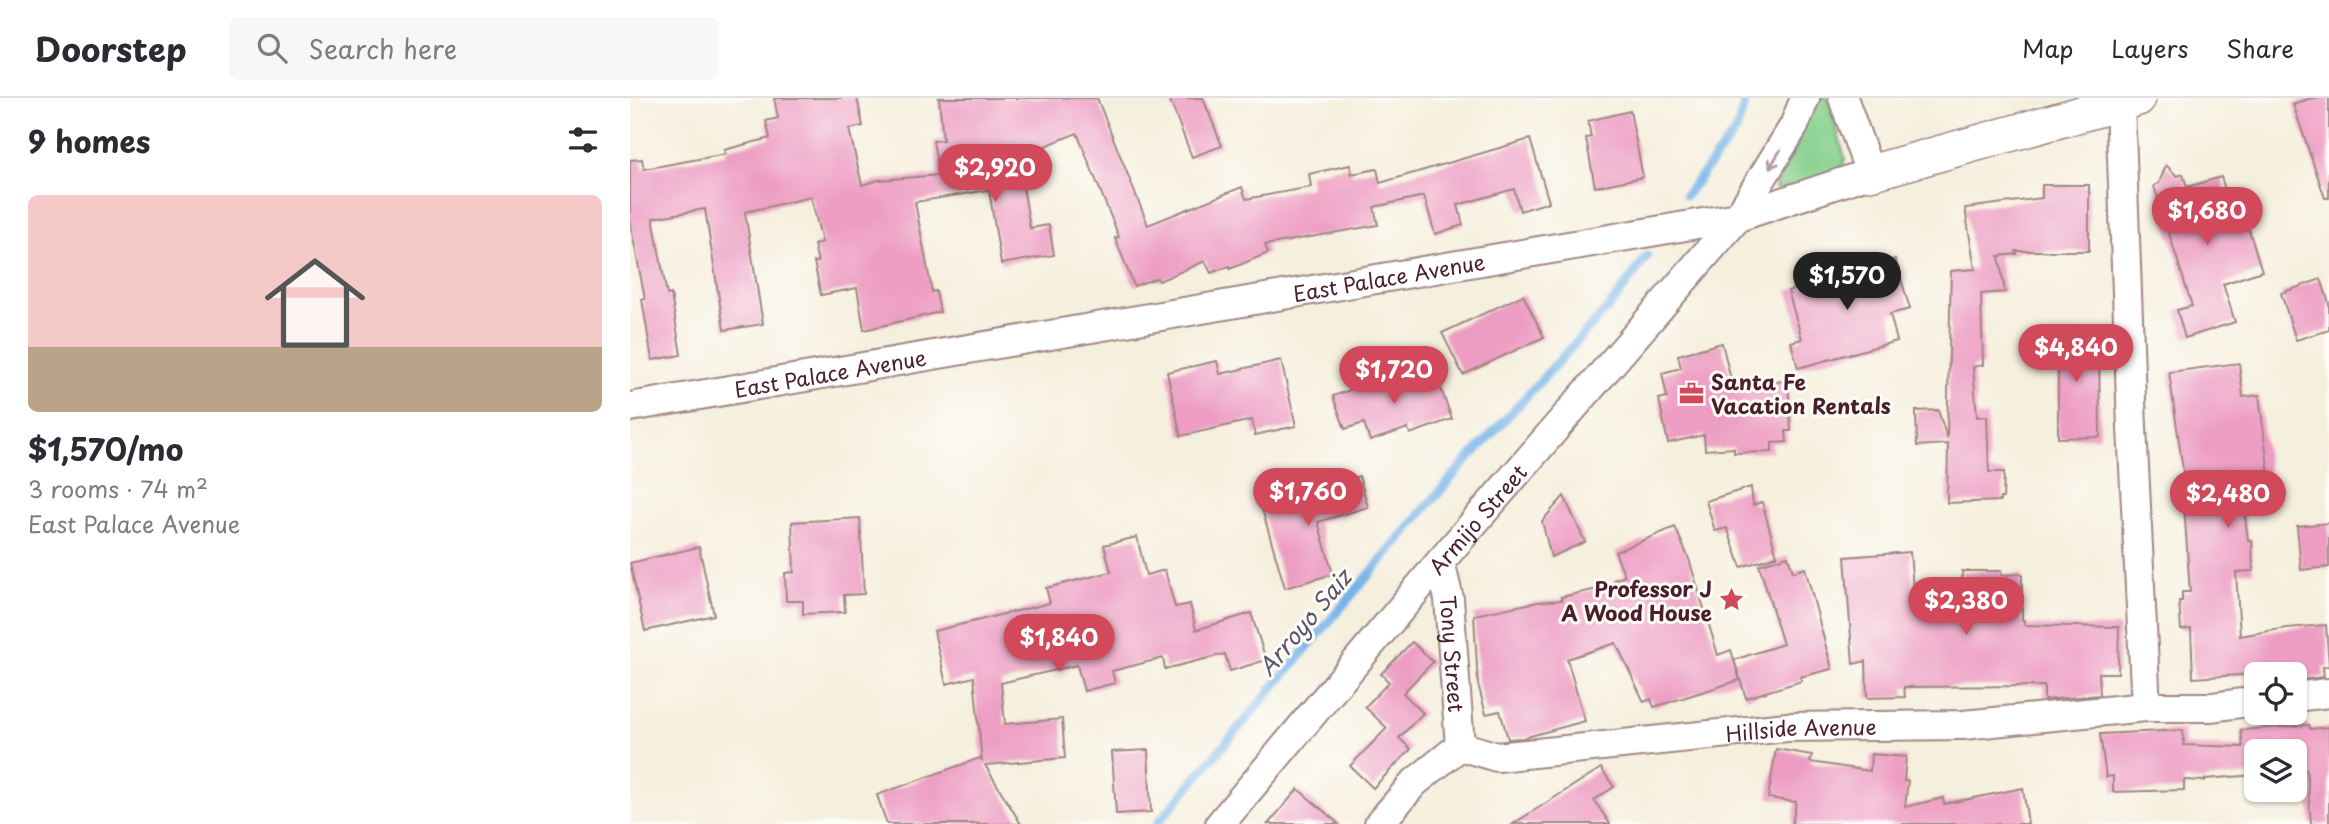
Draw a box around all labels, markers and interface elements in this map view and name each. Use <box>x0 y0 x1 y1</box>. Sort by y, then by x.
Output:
search box <box>229 17 719 80</box>
text: Doorstep <box>35 23 187 73</box>
icon: search <box>253 29 291 67</box>
text: Search here <box>309 29 457 68</box>
text: Map <box>2022 30 2073 66</box>
text: Layers <box>2111 30 2188 66</box>
text: Share <box>2226 30 2294 66</box>
text: 9 homes <box>28 118 150 163</box>
icon: filters <box>564 121 602 159</box>
pin: $2,920 <box>938 144 1052 204</box>
text: $2,920 <box>954 149 1036 184</box>
one-way arrow <box>1767 149 1781 169</box>
pin: $1,680 <box>2150 188 2264 247</box>
text: $1,680 <box>2168 192 2246 227</box>
icon: home <box>252 240 378 366</box>
street label: East Palace Avenue <box>1291 245 1487 309</box>
pin: $1,570 <box>1790 252 1904 312</box>
text: $1,570 <box>1809 257 1885 292</box>
pin: $4,840 <box>2019 324 2133 384</box>
text: $4,840 <box>2034 329 2118 364</box>
street label: East Palace Avenue <box>732 341 928 405</box>
pin: $1,720 <box>1337 346 1451 406</box>
text: $1,720 <box>1355 351 1433 386</box>
place label: Santa Fe Vacation Rentals <box>1711 365 1891 421</box>
office icon: Santa Fe Vacation Rentals <box>1677 379 1705 407</box>
text: $1,570/mo <box>28 426 183 471</box>
street label: Armijo Street <box>1420 457 1534 581</box>
pin: $1,760 <box>1251 468 1365 528</box>
pin: $2,480 <box>2171 470 2285 530</box>
text: 3 rooms · 74 m² <box>28 471 208 506</box>
text: $1,760 <box>1269 473 1347 508</box>
text: $2,480 <box>2186 475 2270 510</box>
text: East Palace Avenue <box>28 506 240 541</box>
water label: Arroyo Saiz <box>1249 559 1361 683</box>
place label: Professor J A Wood House <box>1560 572 1712 628</box>
pin: $2,380 <box>1909 578 2023 637</box>
text: $2,380 <box>1924 582 2008 617</box>
place icon: Professor J A Wood House <box>1718 586 1746 614</box>
street label: Tony Street <box>1433 594 1473 713</box>
pin: $1,840 <box>1002 614 1116 674</box>
text: $1,840 <box>1020 619 1098 654</box>
map controls <box>2244 662 2307 802</box>
button: locate <box>2244 662 2307 725</box>
street label: Hillside Avenue <box>1724 710 1877 749</box>
button: layers <box>2244 739 2307 802</box>

